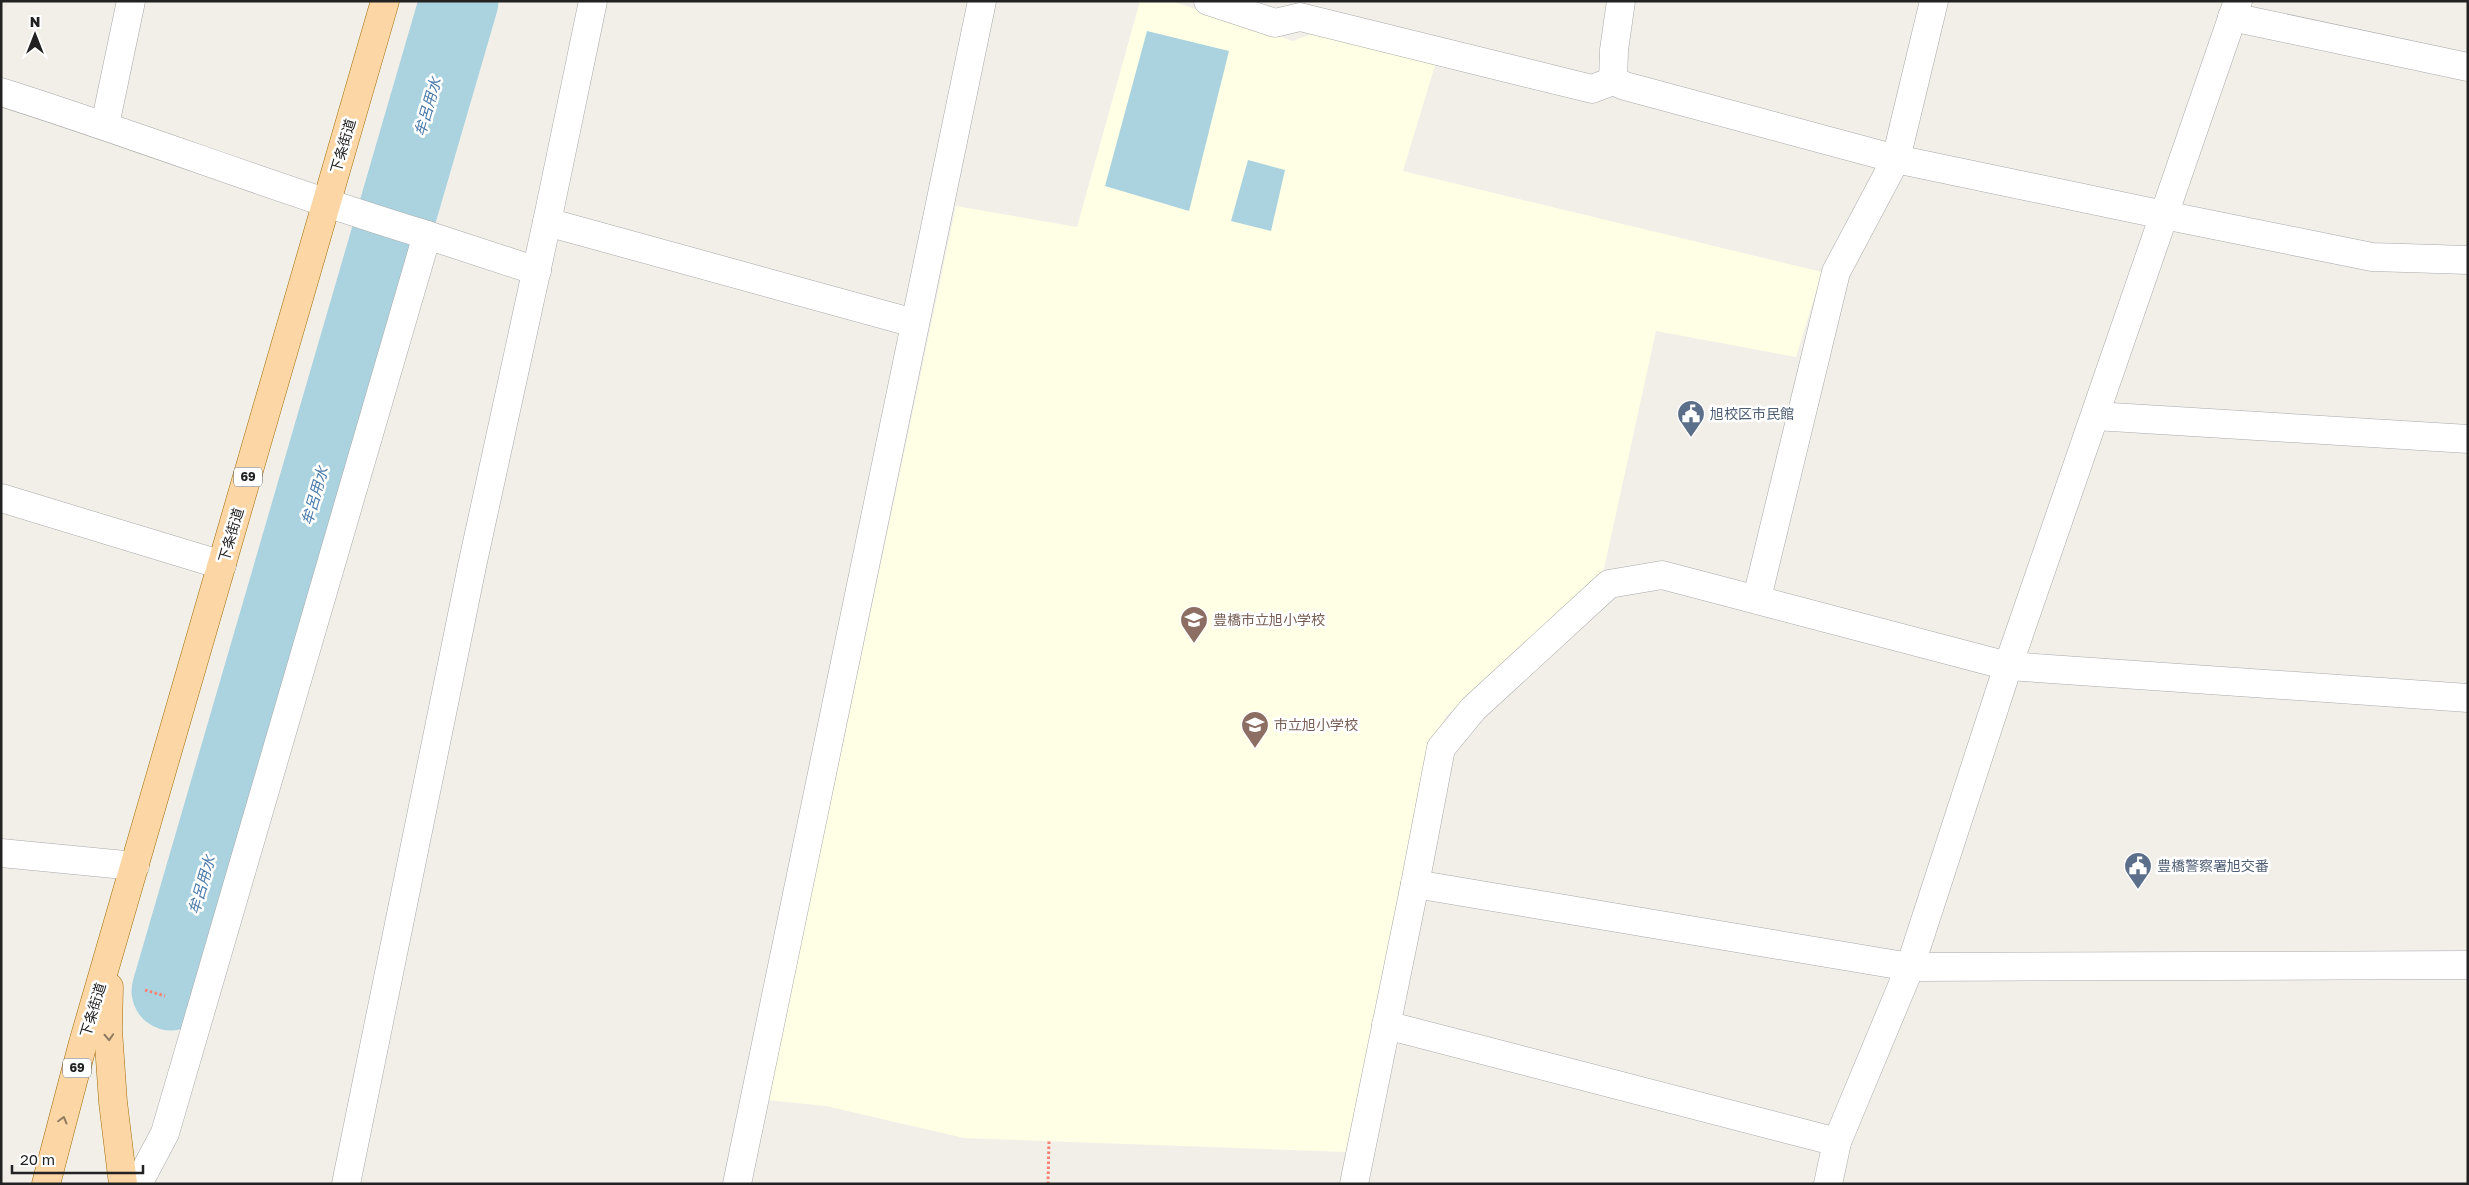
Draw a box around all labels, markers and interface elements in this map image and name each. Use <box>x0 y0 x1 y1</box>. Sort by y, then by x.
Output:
north arrow <box>10 10 60 60</box>
text: N <box>30 13 40 30</box>
water label: 牟呂用水 <box>410 73 445 138</box>
street label: 下条街道 <box>327 117 358 175</box>
public building icon: 旭校区市民館 <box>1676 399 1706 438</box>
place label: 旭校区市民館 <box>1710 405 1794 422</box>
water label: 牟呂用水 <box>297 462 332 527</box>
road number: 69 <box>234 468 262 487</box>
street label: 下条街道 <box>215 506 246 564</box>
school or university icon: 豊橋市立旭小学校 <box>1179 605 1209 644</box>
place label: 豊橋市立旭小学校 <box>1213 611 1325 628</box>
school or university icon: 市立旭小学校 <box>1240 710 1270 749</box>
place label: 市立旭小学校 <box>1274 716 1358 733</box>
water label: 牟呂用水 <box>184 851 219 916</box>
public building icon: 豊橋警察署旭交番 <box>2123 851 2153 890</box>
place label: 豊橋警察署旭交番 <box>2157 857 2269 874</box>
street label: 下条街道 <box>76 981 109 1039</box>
one-way arrow <box>103 1033 114 1041</box>
road number: 69 <box>63 1058 91 1078</box>
one-way arrow <box>57 1115 68 1124</box>
scale bar <box>12 1142 144 1174</box>
text: 20 m <box>20 1150 55 1168</box>

